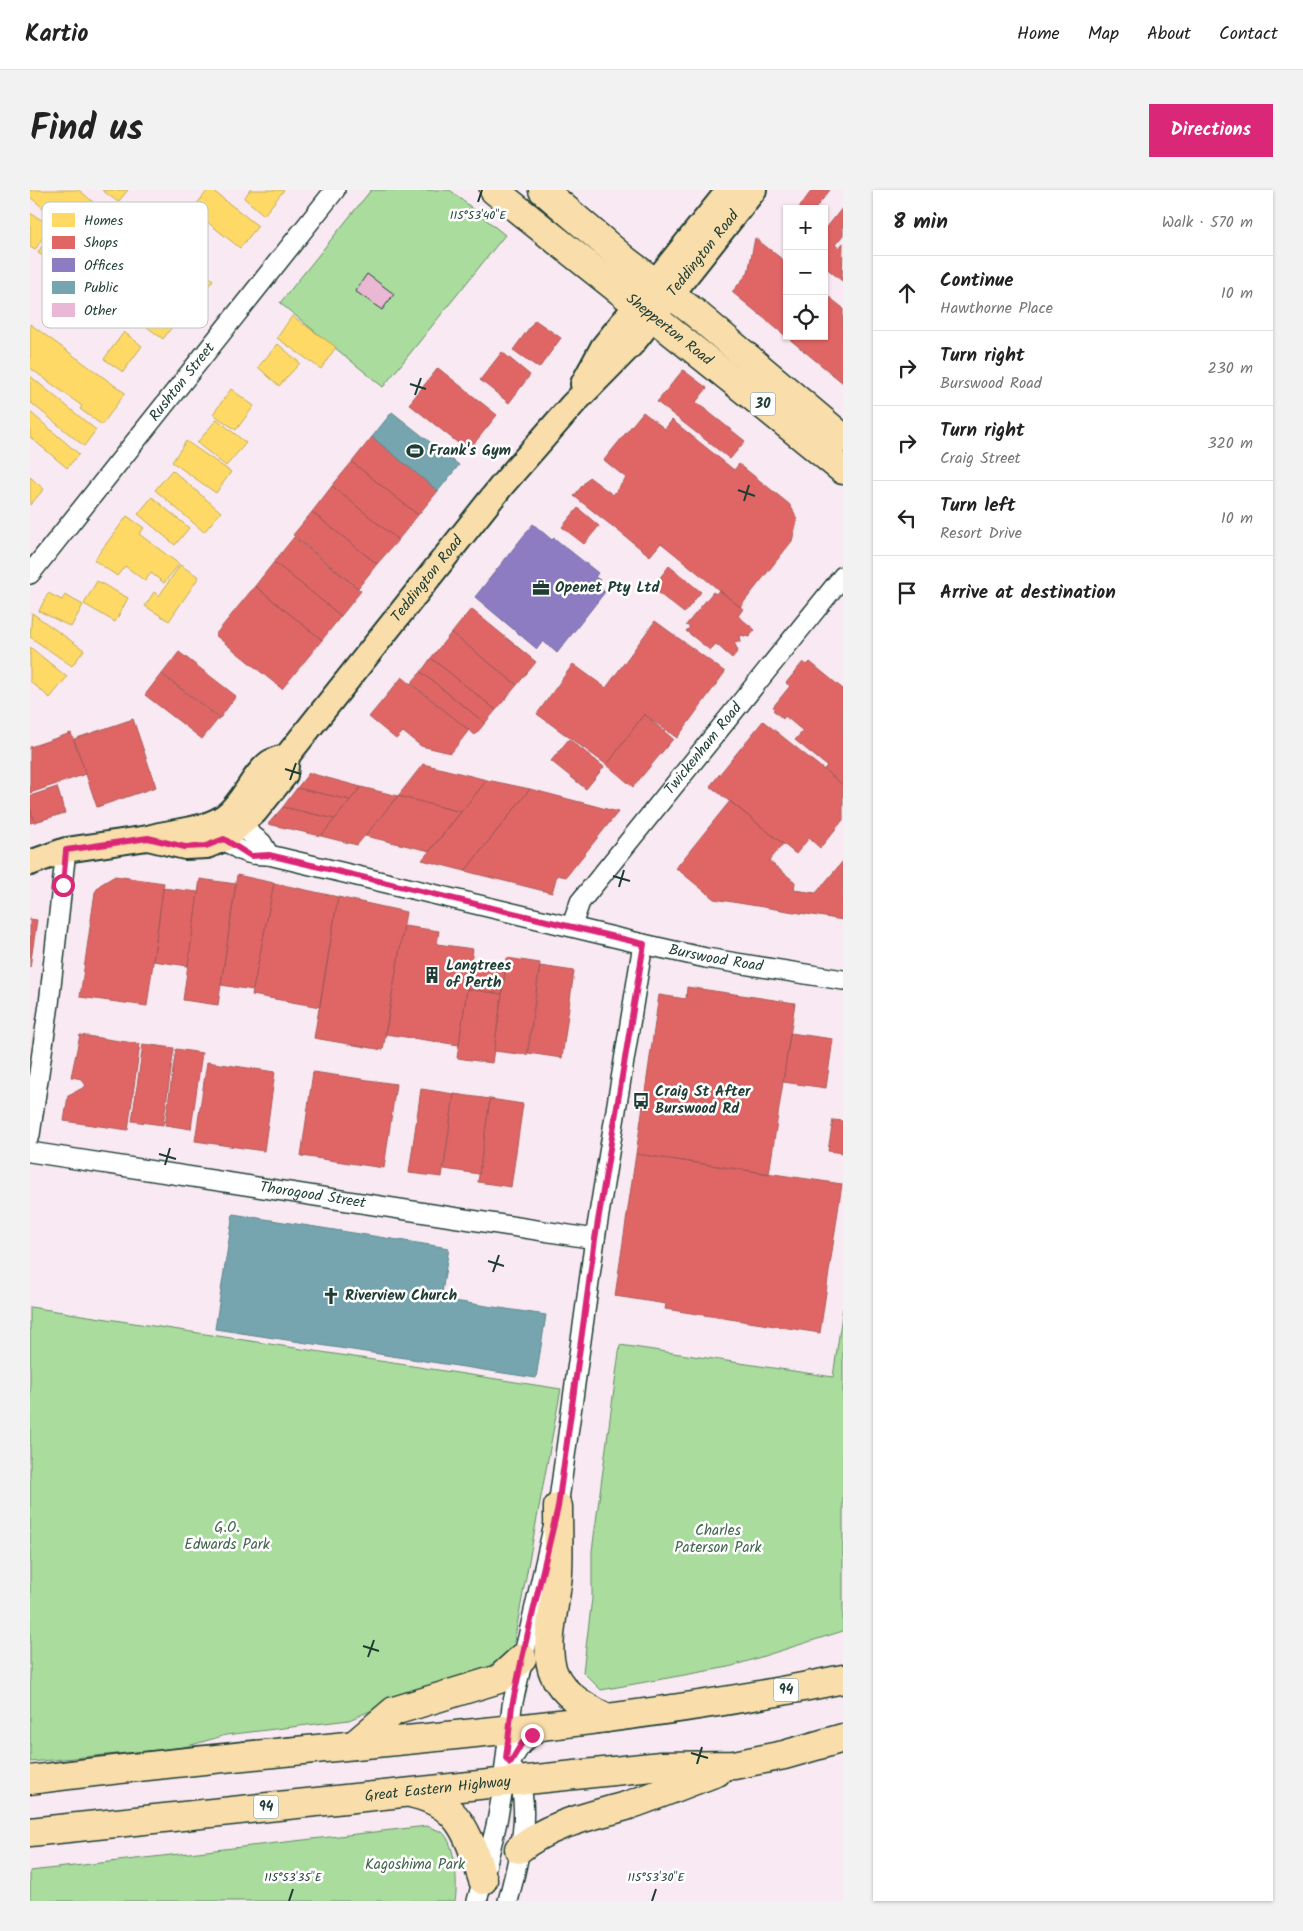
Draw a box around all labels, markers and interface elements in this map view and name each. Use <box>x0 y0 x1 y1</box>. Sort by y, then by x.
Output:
text: Kartio <box>25 15 88 54</box>
text: Home <box>1017 20 1060 49</box>
text: Map <box>1088 20 1119 49</box>
text: About <box>1147 20 1191 49</box>
text: Contact <box>1219 20 1278 49</box>
text: Find us <box>30 102 143 158</box>
button: Directions <box>1149 104 1273 157</box>
legend <box>42 202 208 328</box>
street label: Teddington Road <box>661 205 746 303</box>
map controls <box>783 205 828 340</box>
button: + <box>783 205 828 250</box>
text: 115°53'40"E <box>450 206 507 225</box>
text: 8 min <box>893 206 948 239</box>
text: Homes <box>84 210 123 232</box>
text: Walk · 570 m <box>1162 210 1253 235</box>
text: Shops <box>84 232 118 254</box>
button: − <box>783 250 828 295</box>
text: Offices <box>84 255 124 277</box>
text: Continue <box>940 266 1013 296</box>
text: Public <box>84 277 119 299</box>
icon: ahead <box>893 279 921 307</box>
text: 10 m <box>1221 281 1253 306</box>
street label: Shepperton Road <box>620 288 718 372</box>
button: locate <box>783 295 828 340</box>
text: Hawthorne Place <box>940 296 1053 321</box>
text: Other <box>84 300 118 322</box>
street label: Rushton Street <box>143 337 221 427</box>
text: Turn right <box>940 341 1025 371</box>
icon: right <box>893 354 921 382</box>
text: 230 m <box>1207 356 1253 381</box>
text: Burswood Road <box>940 371 1042 396</box>
road number: 30 <box>750 392 776 415</box>
text: Turn right <box>940 416 1025 446</box>
icon: right <box>893 429 921 457</box>
text: 320 m <box>1207 431 1253 456</box>
place label: Frank's Gym <box>429 439 511 463</box>
sports icon: Frank's Gym <box>405 441 425 461</box>
text: Craig Street <box>940 446 1021 471</box>
text: Turn left <box>940 491 1015 521</box>
icon: left <box>893 504 921 532</box>
text: 10 m <box>1221 506 1253 531</box>
text: Resort Drive <box>940 521 1022 546</box>
street label: Teddington Road <box>385 530 470 628</box>
place label: Openet Pty Ltd <box>555 576 660 600</box>
office icon: Openet Pty Ltd <box>531 578 551 598</box>
text: Arrive at destination <box>940 578 1116 608</box>
icon: arrive <box>893 579 921 607</box>
street label: Twickenham Road <box>659 697 749 801</box>
route start <box>52 874 75 897</box>
street label: Burswood Road <box>666 938 765 979</box>
place label: Langtrees of Perth <box>446 954 511 995</box>
building icon: Langtrees of Perth <box>422 965 442 985</box>
place label: Craig St After Burswood Rd <box>655 1080 751 1121</box>
bus stop icon: Craig St After Burswood Rd <box>631 1091 651 1111</box>
street label: Thorogood Street <box>258 1176 368 1216</box>
place label: Riverview Church <box>345 1284 457 1308</box>
church icon: Riverview Church <box>321 1286 341 1306</box>
park label: G.O. Edwards Park <box>184 1516 271 1557</box>
park label: Charles Paterson Park <box>674 1519 763 1560</box>
road number: 94 <box>774 1678 798 1702</box>
route end <box>521 1724 544 1747</box>
street label: Great Eastern Highway <box>364 1770 513 1809</box>
road number: 94 <box>254 1795 278 1818</box>
park label: Kagoshima Park <box>365 1853 466 1877</box>
text: 115°53'35"E <box>264 1868 323 1887</box>
text: 115°53'30"E <box>628 1868 685 1887</box>

